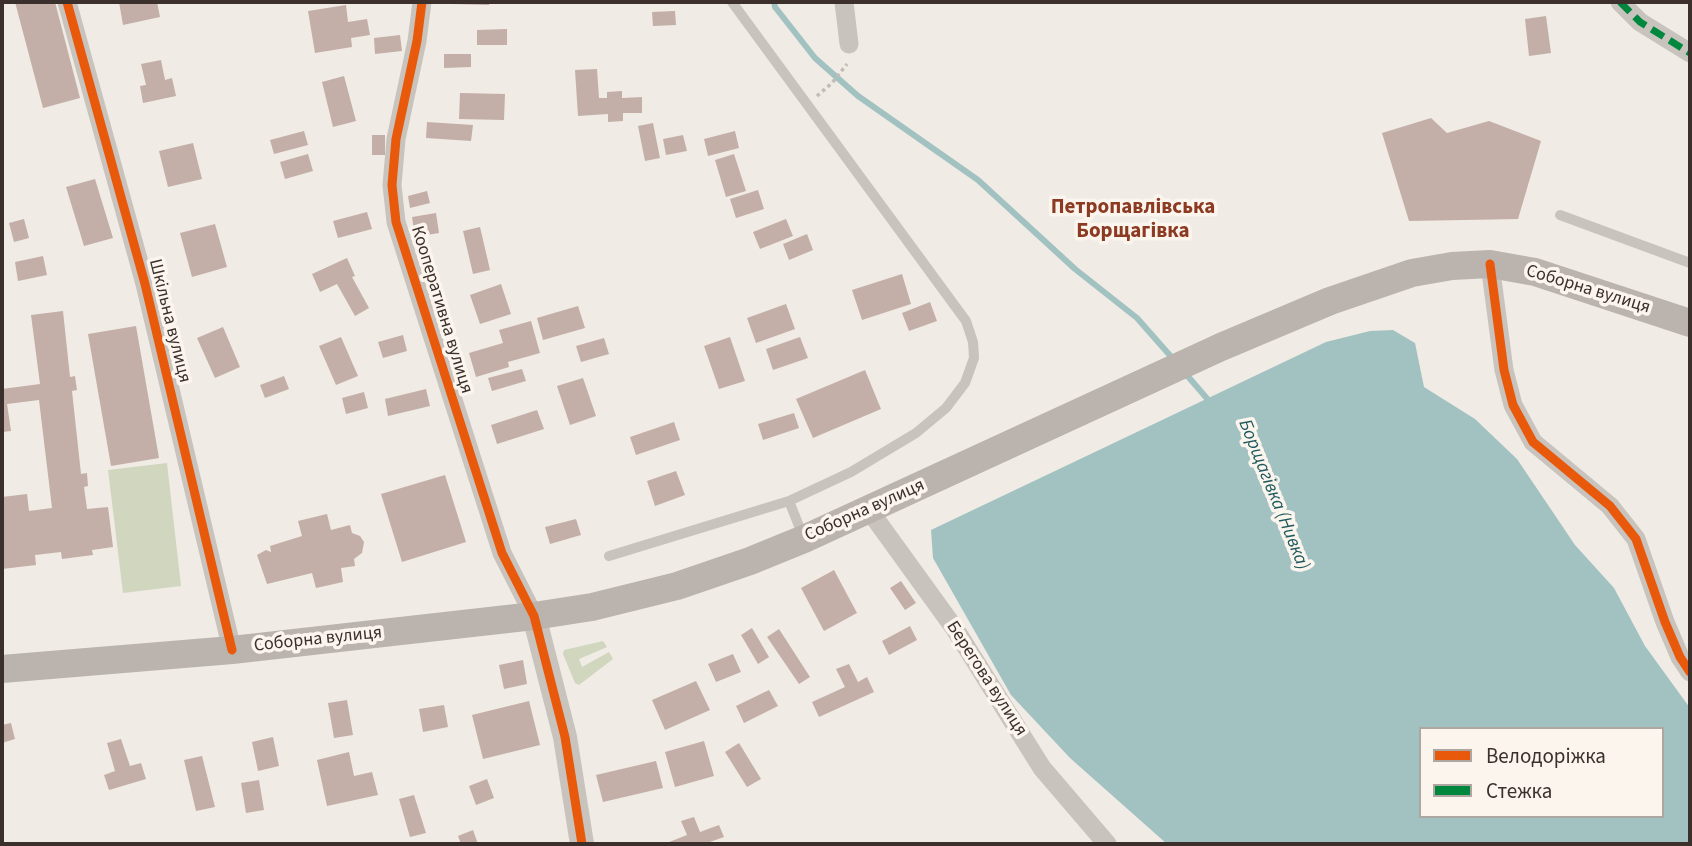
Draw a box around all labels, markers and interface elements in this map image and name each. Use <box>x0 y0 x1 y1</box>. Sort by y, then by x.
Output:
district label: Петропавлівська Борщагівка <box>1051 195 1215 245</box>
street label: Кооперативна вулиця <box>405 224 477 396</box>
street label: Шкільна вулиця <box>143 257 195 385</box>
street label: Соборна вулиця <box>1523 261 1653 319</box>
water label: Борщагівка (Нивка) <box>1232 416 1314 574</box>
street label: Соборна вулиця <box>802 475 928 547</box>
street label: Берегова вулиця <box>941 617 1031 741</box>
street label: Соборна вулиця <box>253 623 383 657</box>
legend <box>1419 727 1664 818</box>
text: Велодоріжка <box>1486 741 1606 771</box>
text: Стежка <box>1486 776 1552 806</box>

